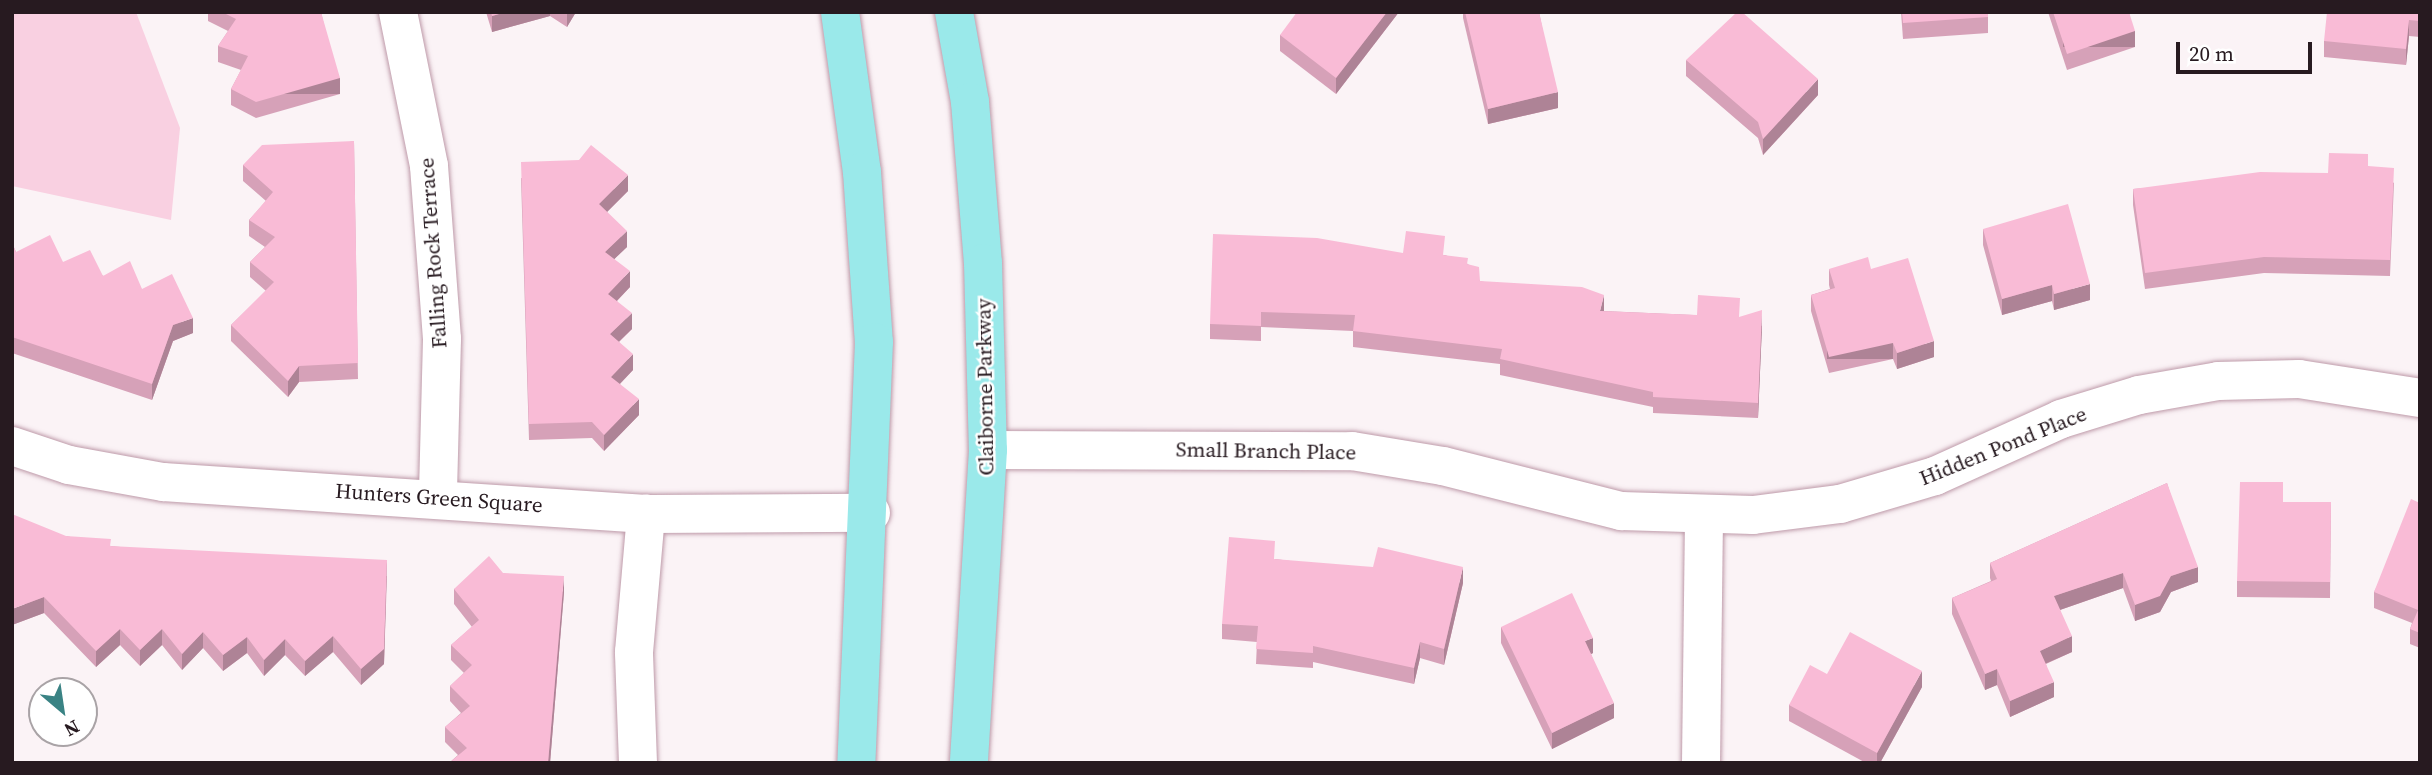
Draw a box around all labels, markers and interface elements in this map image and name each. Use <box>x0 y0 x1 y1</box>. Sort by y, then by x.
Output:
scale bar <box>2180 28 2316 72</box>
text: 20 m <box>2189 39 2234 68</box>
street label: Falling Rock Terrace <box>414 156 452 350</box>
street label: Claiborne Parkway <box>971 298 999 476</box>
street label: Hidden Pond Place <box>1916 401 2090 491</box>
street label: Small Branch Place <box>1176 437 1356 465</box>
street label: Hunters Green Square <box>334 478 544 518</box>
north arrow <box>28 677 98 747</box>
text: N <box>60 714 85 743</box>

